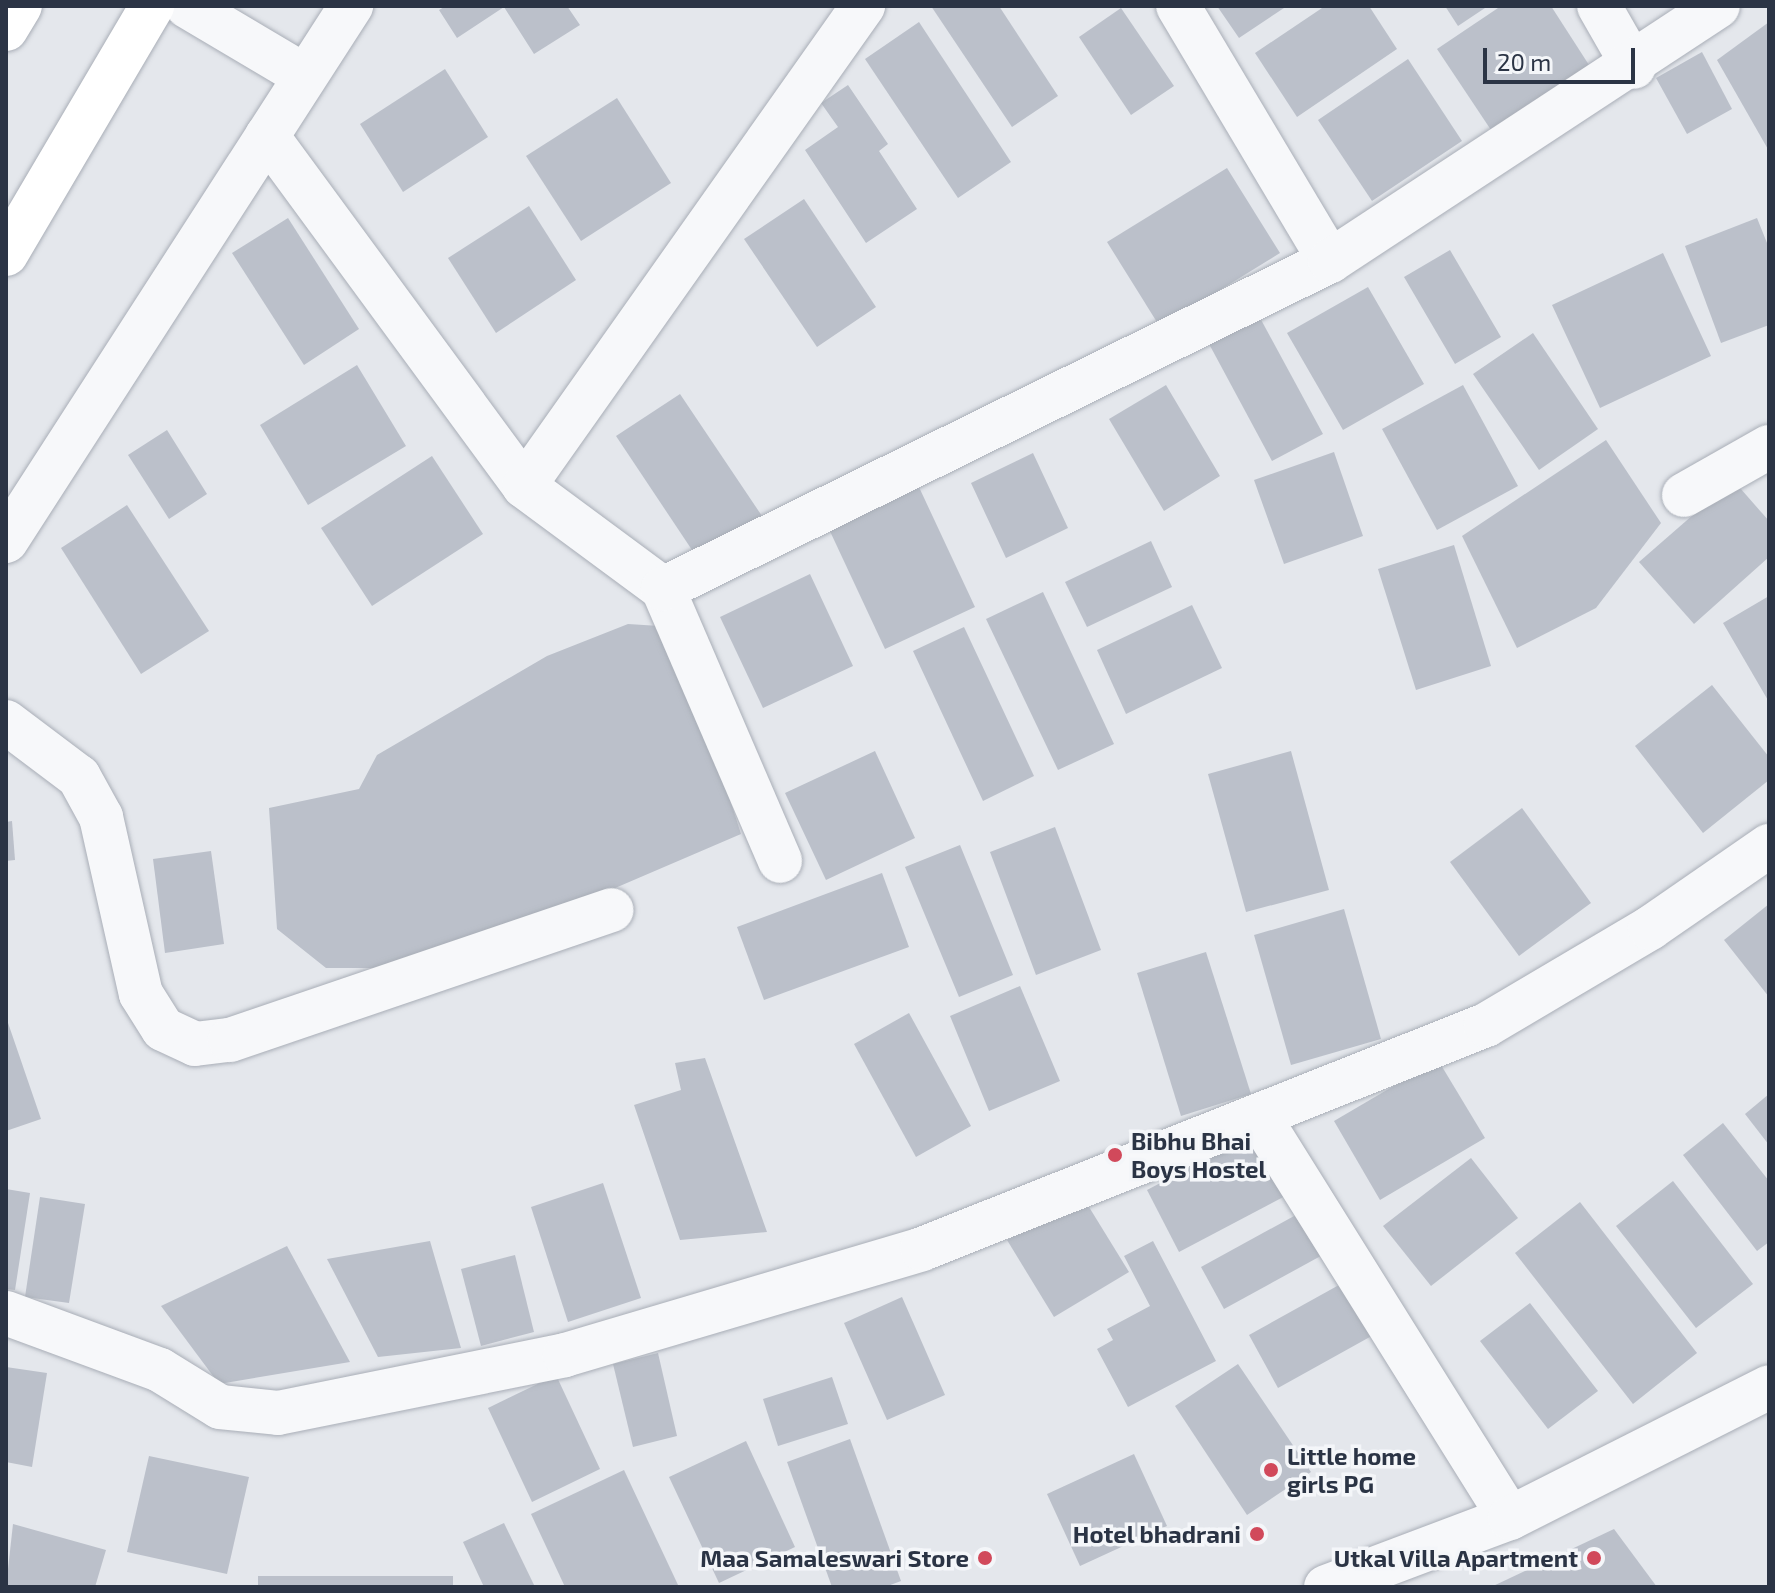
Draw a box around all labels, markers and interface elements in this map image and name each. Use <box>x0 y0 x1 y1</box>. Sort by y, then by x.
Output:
scale bar <box>1487 32 1639 82</box>
text: 20 m <box>1497 47 1551 76</box>
place label: Bibhu Bhai Boys Hostel <box>1131 1127 1266 1183</box>
marker: Bibhu Bhai Boys Hostel <box>1106 1146 1124 1164</box>
place label: Little home girls PG <box>1287 1442 1416 1498</box>
marker: Little home girls PG <box>1262 1461 1280 1479</box>
place label: Hotel bhadrani <box>1072 1520 1241 1548</box>
marker: Hotel bhadrani <box>1248 1525 1266 1543</box>
place label: Maa Samaleswari Store <box>700 1544 969 1572</box>
place label: Utkal Villa Apartment <box>1332 1544 1578 1572</box>
marker: Maa Samaleswari Store <box>976 1549 994 1567</box>
marker: Utkal Villa Apartment <box>1585 1549 1603 1567</box>

